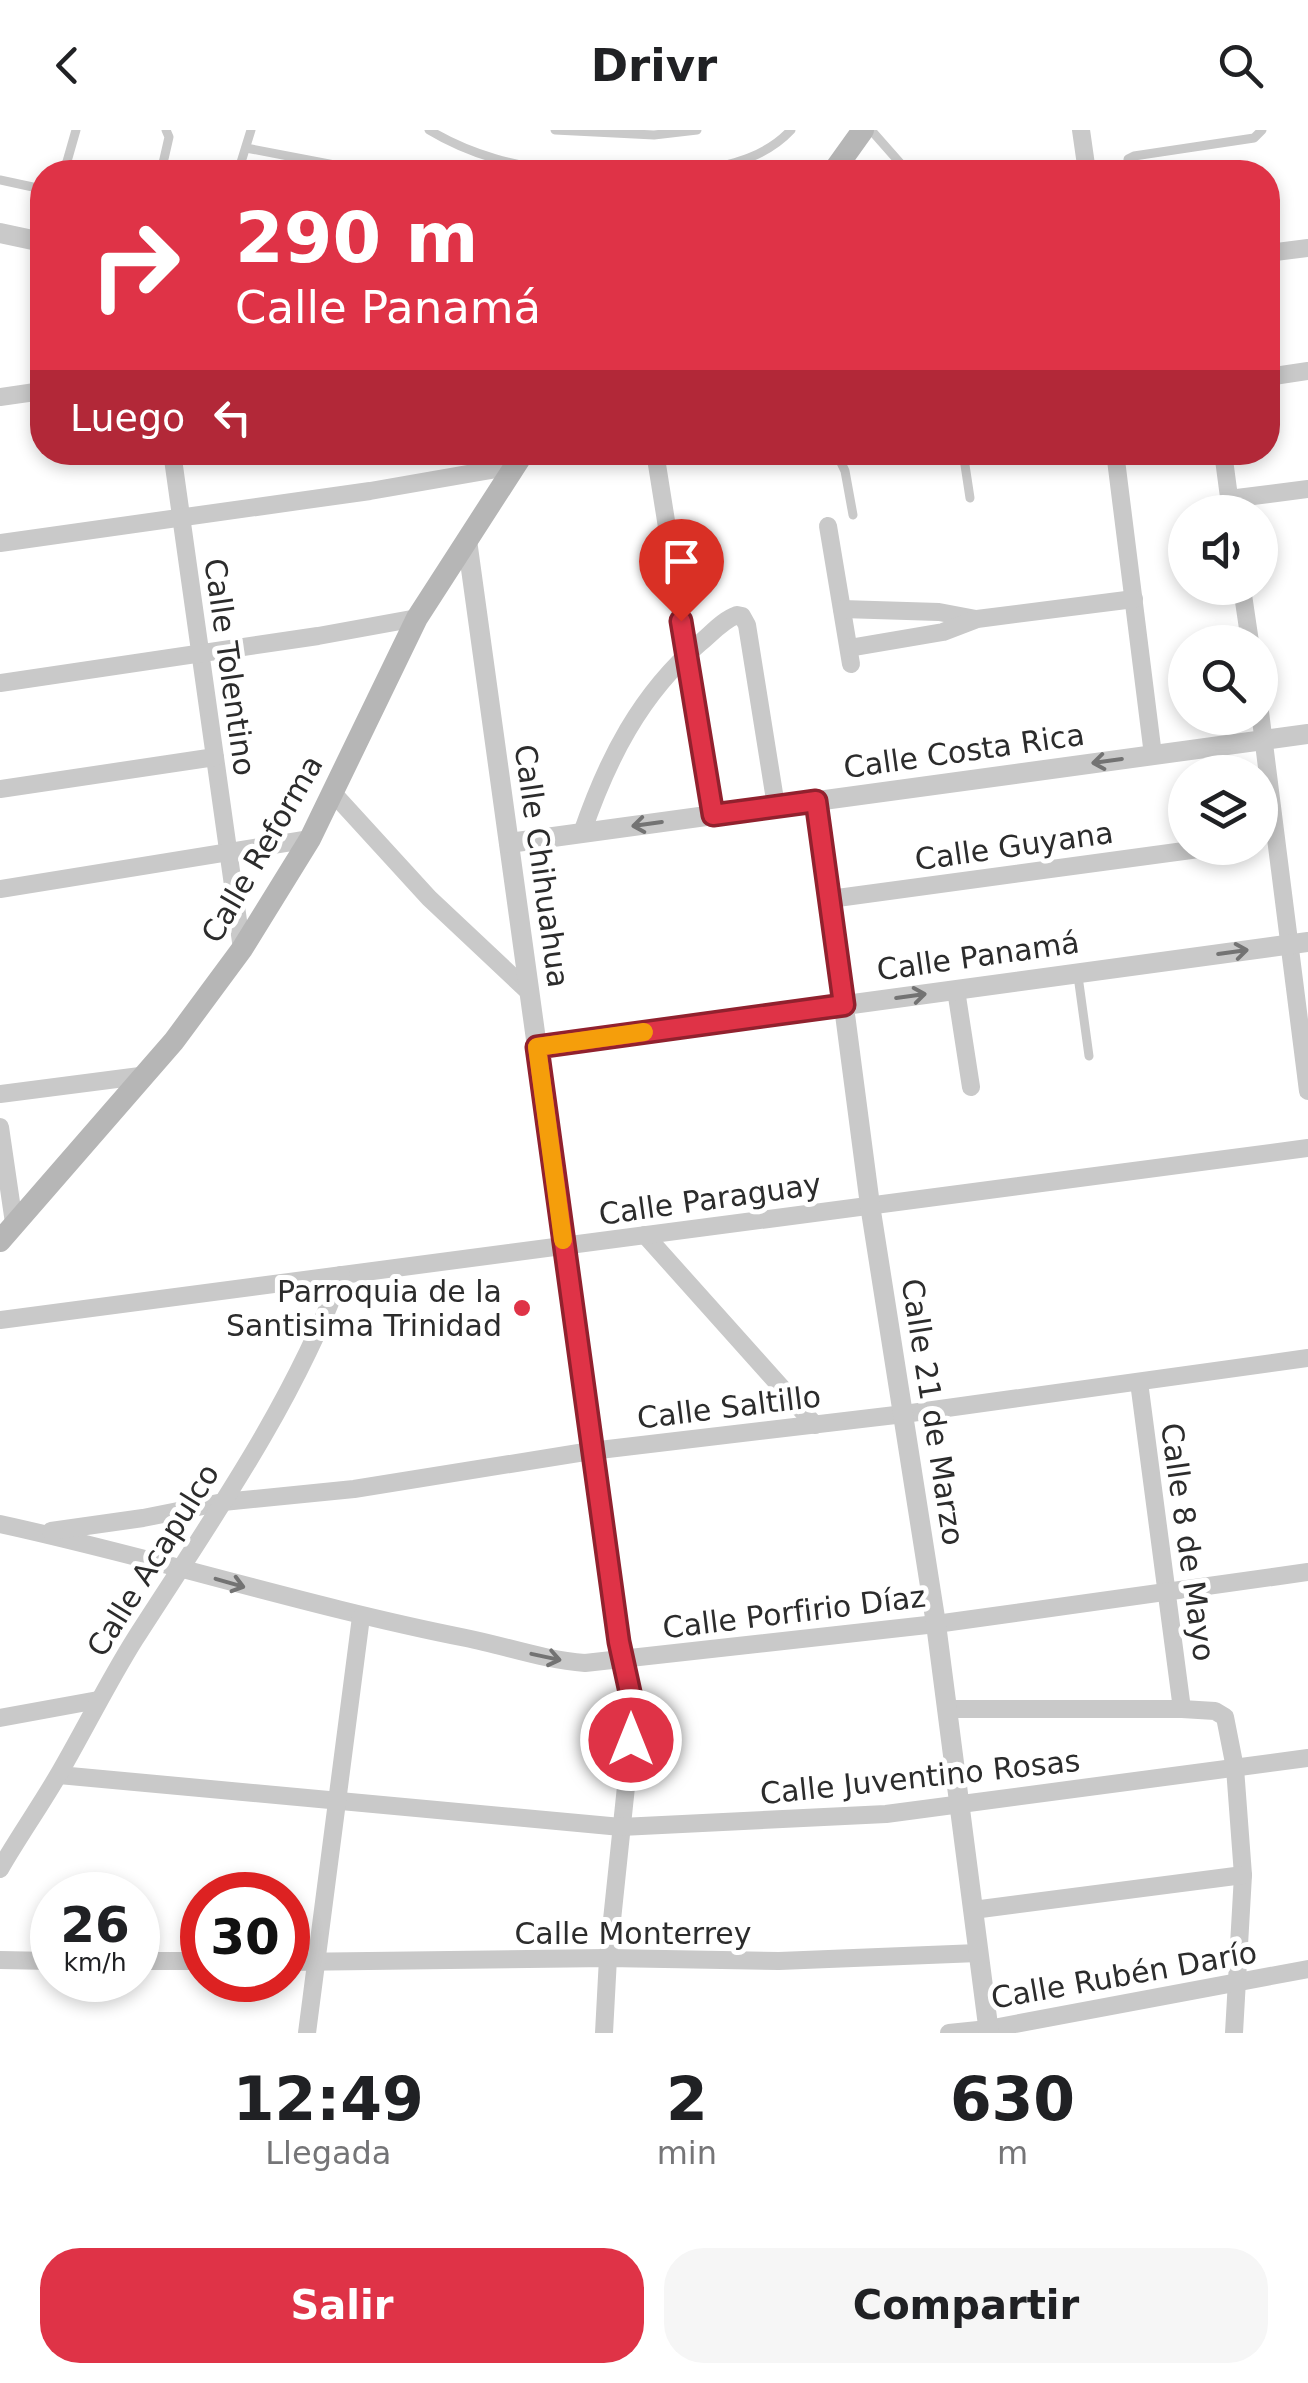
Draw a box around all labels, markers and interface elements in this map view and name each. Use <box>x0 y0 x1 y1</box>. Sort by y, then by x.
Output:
icon: back <box>40 38 95 93</box>
icon: search <box>1213 38 1268 93</box>
text: Drivr <box>591 39 717 92</box>
text: 290 m <box>235 197 478 279</box>
icon: right <box>70 200 200 330</box>
text: Calle Panamá <box>235 281 541 334</box>
icon: left <box>205 390 260 445</box>
text: Luego <box>70 396 185 440</box>
map controls <box>1168 495 1278 865</box>
button: sound <box>1168 495 1278 605</box>
pin <box>639 519 724 622</box>
icon: arrive <box>654 534 709 589</box>
street label: Calle Tolentino <box>197 556 263 778</box>
button: search <box>1168 625 1278 735</box>
street label: Calle Costa Rica <box>841 717 1087 785</box>
street label: Calle Chihuahua <box>508 742 576 990</box>
street label: Calle Reforma <box>194 749 330 949</box>
one-way arrow <box>1092 753 1124 771</box>
button: layers <box>1168 755 1278 865</box>
one-way arrow <box>631 815 663 834</box>
street label: Calle Guyana <box>913 815 1115 877</box>
street label: Calle Panamá <box>874 924 1082 988</box>
one-way arrow <box>1216 942 1248 961</box>
one-way arrow <box>894 986 926 1004</box>
street label: Calle Paraguay <box>597 1166 823 1232</box>
place label: Parroquia de la Santisima Trinidad <box>226 1274 502 1343</box>
street label: Calle 21 de Marzo <box>895 1276 971 1548</box>
marker: Parroquia de la Santisima Trinidad <box>511 1297 533 1319</box>
street label: Calle Saltillo <box>635 1378 823 1436</box>
street label: Calle 8 de Mayo <box>1154 1421 1222 1663</box>
street label: Calle Acapulco <box>80 1457 226 1663</box>
one-way arrow <box>214 1575 245 1593</box>
street label: Calle Porfirio Díaz <box>660 1578 928 1646</box>
one-way arrow <box>529 1649 561 1667</box>
position arrow <box>579 1688 683 1792</box>
street label: Calle Juventino Rosas <box>758 1743 1082 1811</box>
speed limit sign: 30 <box>180 1872 310 2002</box>
text: 26 <box>60 1896 130 1954</box>
street label: Calle Monterrey <box>514 1916 752 1951</box>
street label: Calle Rubén Darío <box>988 1934 1260 2016</box>
text: km/h <box>63 1948 127 1977</box>
text: 12:49 <box>233 2064 424 2134</box>
text: 2 <box>666 2064 708 2134</box>
text: 630 <box>950 2064 1075 2134</box>
text: Llegada <box>265 2134 391 2172</box>
text: min <box>657 2134 717 2172</box>
text: m <box>997 2134 1028 2172</box>
button: Salir <box>40 2248 644 2363</box>
button: Compartir <box>664 2248 1268 2363</box>

